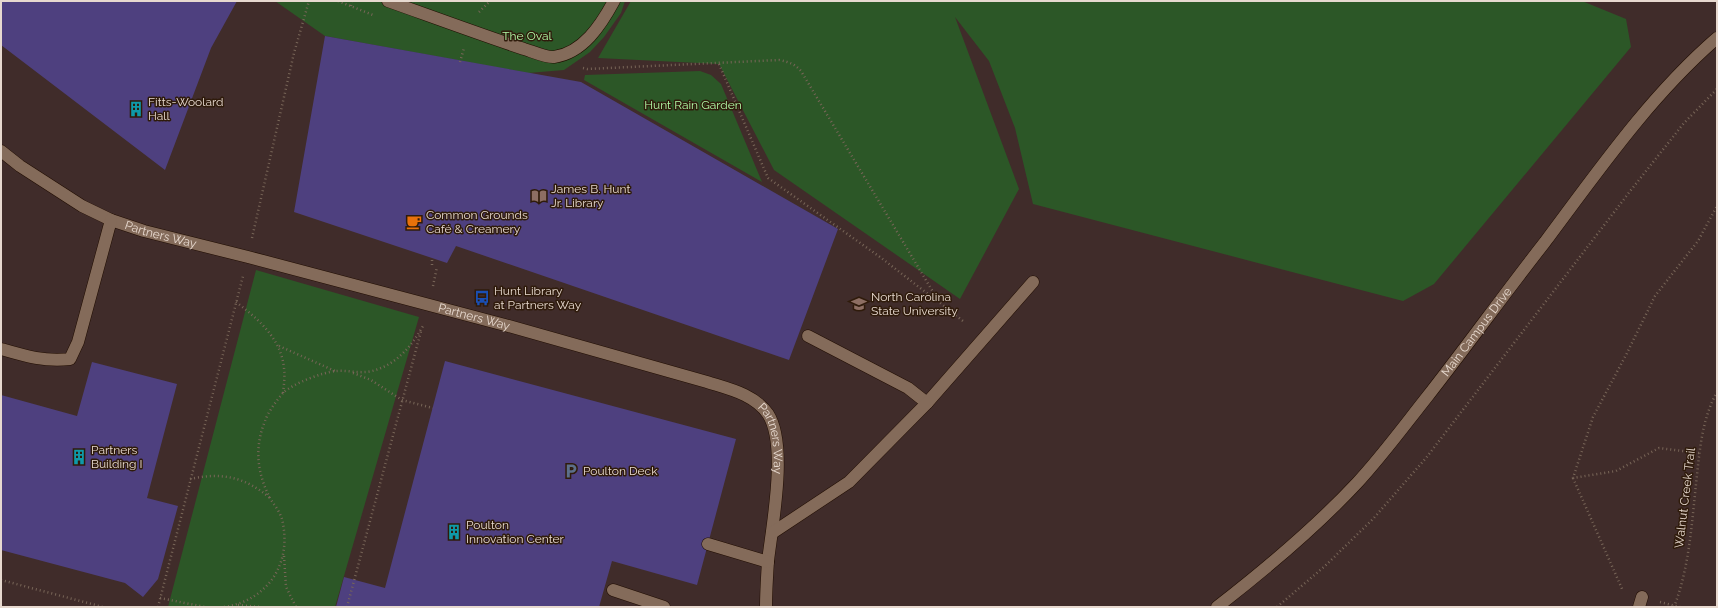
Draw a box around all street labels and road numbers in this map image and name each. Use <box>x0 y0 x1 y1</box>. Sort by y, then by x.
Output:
street label: Partners Way <box>123 218 198 251</box>
street label: Main Campus Drive <box>1439 285 1515 379</box>
street label: Partners Way <box>437 301 512 333</box>
street label: Partners Way <box>755 400 785 475</box>
street label: Walnut Creek Trail <box>1672 446 1698 549</box>

